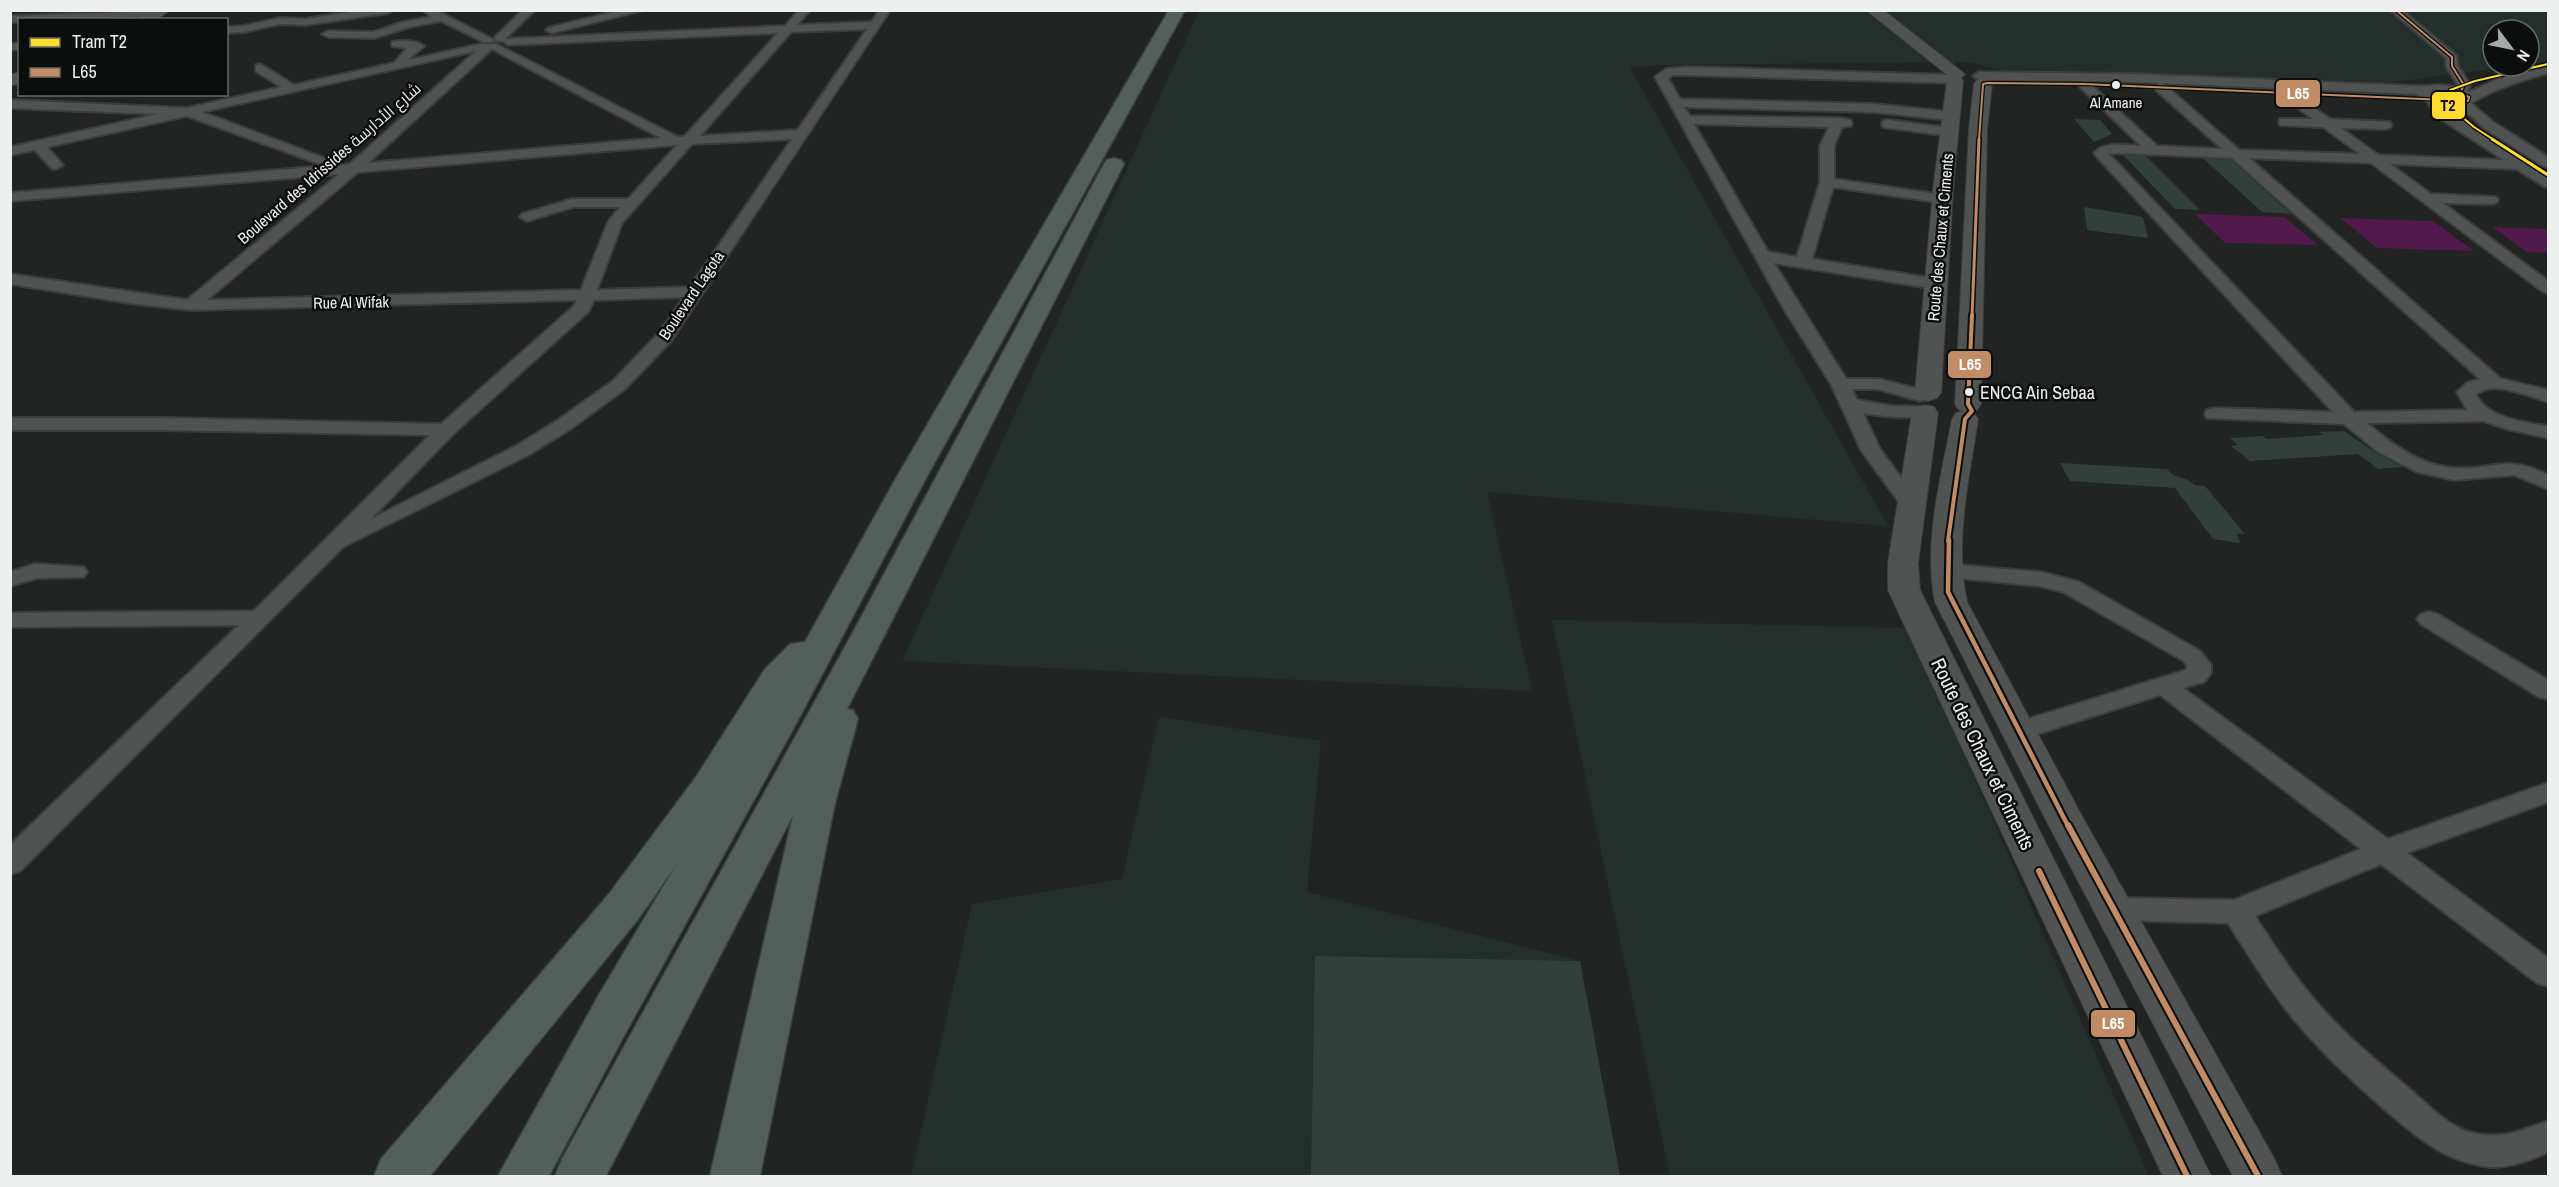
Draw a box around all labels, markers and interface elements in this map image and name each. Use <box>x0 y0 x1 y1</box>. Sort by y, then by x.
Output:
legend <box>18 18 228 96</box>
north arrow <box>2481 18 2541 78</box>
text: Tram T2 <box>72 29 127 54</box>
text: N <box>2512 46 2536 66</box>
text: L65 <box>72 59 97 84</box>
street label: Boulevard des Idrissides شارع الأدارسة <box>233 77 426 249</box>
marker: Al Amane <box>2110 79 2122 91</box>
line badge: L65 <box>2275 79 2321 108</box>
text: L65 <box>2287 82 2309 104</box>
line badge: T2 <box>2431 91 2466 120</box>
place label: Al Amane <box>2089 92 2142 113</box>
text: T2 <box>2440 94 2456 116</box>
street label: Route des Chaux et Ciments <box>1922 152 1958 322</box>
street label: Boulevard Lagota <box>653 246 729 344</box>
street label: Rue Al Wifak <box>313 290 390 314</box>
line badge: L65 <box>1947 350 1992 379</box>
text: L65 <box>1959 353 1981 375</box>
place label: ENCG Ain Sebaa <box>1980 380 2095 405</box>
marker: ENCG Ain Sebaa <box>1963 386 1975 398</box>
street label: Route des Chaux et Ciments <box>1925 653 2042 854</box>
line badge: L65 <box>2090 1009 2136 1038</box>
text: L65 <box>2102 1012 2124 1034</box>

